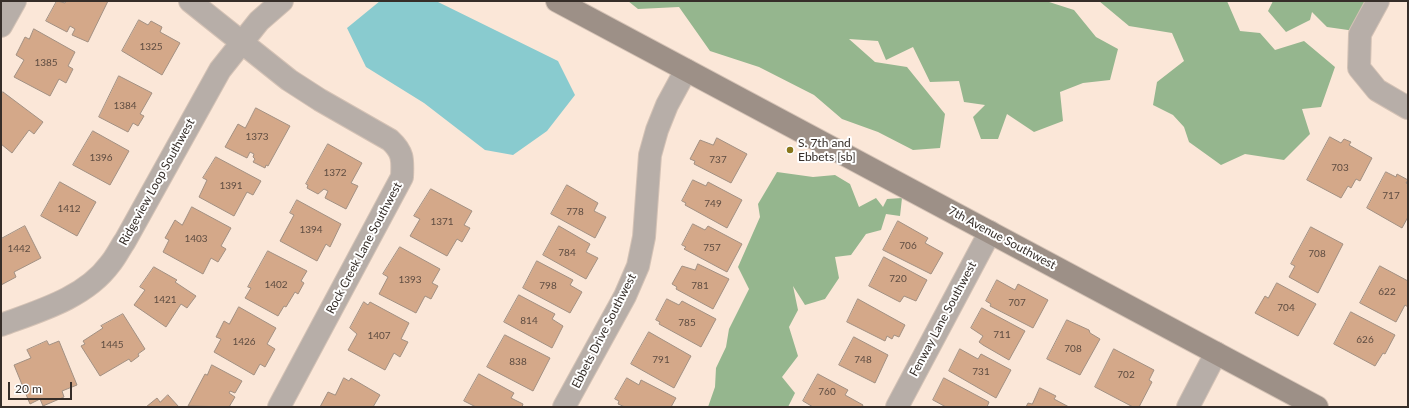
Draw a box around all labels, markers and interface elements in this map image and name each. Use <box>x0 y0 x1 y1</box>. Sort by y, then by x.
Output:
house number: 1325 <box>139 41 163 53</box>
house number: 1385 <box>34 57 58 69</box>
house number: 1384 <box>113 100 137 112</box>
street label: Ridgeview Loop Southwest <box>116 116 198 248</box>
house number: 1373 <box>245 131 269 143</box>
place label: S. 7th and Ebbets [sb] <box>798 136 856 164</box>
marker: S. 7th and Ebbets [sb] <box>785 145 795 155</box>
house number: 1396 <box>89 152 113 164</box>
house number: 737 <box>709 154 727 166</box>
house number: 703 <box>1331 162 1349 174</box>
house number: 1372 <box>323 167 347 179</box>
house number: 1391 <box>219 180 243 192</box>
street label: Rock Creek Lane Southwest <box>323 180 405 316</box>
house number: 717 <box>1382 190 1400 202</box>
house number: 749 <box>704 198 722 210</box>
house number: 1412 <box>57 203 81 215</box>
street label: 7th Avenue Southwest <box>946 203 1058 273</box>
house number: 778 <box>566 206 584 218</box>
house number: 1371 <box>430 216 454 228</box>
house number: 1394 <box>299 224 323 236</box>
house number: 1403 <box>184 233 208 245</box>
house number: 706 <box>899 240 917 252</box>
house number: 757 <box>703 242 721 254</box>
house number: 1442 <box>7 243 31 255</box>
house number: 784 <box>558 247 576 259</box>
house number: 708 <box>1308 248 1326 260</box>
street label: Fenway Lane Southwest <box>907 259 979 379</box>
street label: Ebbets Drive Southwest <box>569 271 639 391</box>
house number: 720 <box>889 273 907 285</box>
house number: 1393 <box>398 274 422 286</box>
house number: 1402 <box>264 279 288 291</box>
house number: 798 <box>539 280 557 292</box>
house number: 781 <box>691 280 709 292</box>
house number: 622 <box>1378 286 1396 298</box>
house number: 1421 <box>153 294 177 306</box>
house number: 707 <box>1008 297 1026 309</box>
house number: 704 <box>1277 302 1295 314</box>
house number: 814 <box>520 315 538 327</box>
house number: 785 <box>678 317 696 329</box>
house number: 711 <box>993 329 1011 341</box>
house number: 1407 <box>367 330 391 342</box>
house number: 626 <box>1356 334 1374 346</box>
house number: 1426 <box>232 336 256 348</box>
house number: 1445 <box>100 339 124 351</box>
house number: 708 <box>1064 343 1082 355</box>
house number: 791 <box>652 354 670 366</box>
house number: 748 <box>854 354 872 366</box>
house number: 838 <box>509 356 527 368</box>
house number: 731 <box>972 366 990 378</box>
house number: 702 <box>1117 369 1135 381</box>
scale bar <box>10 374 74 400</box>
text: 20 m <box>15 381 42 396</box>
house number: 760 <box>818 386 836 398</box>

